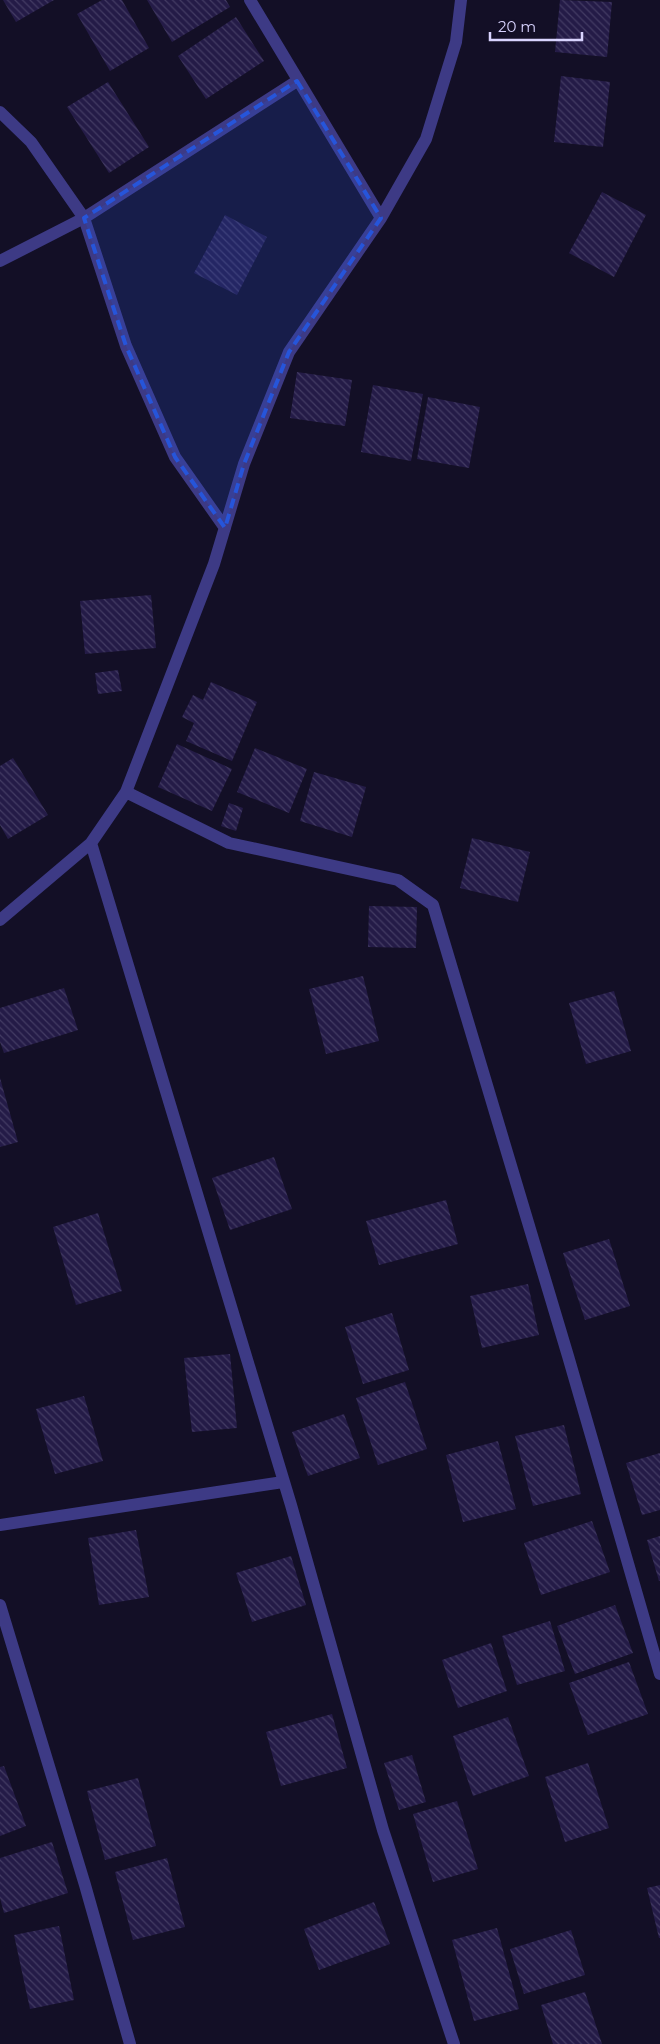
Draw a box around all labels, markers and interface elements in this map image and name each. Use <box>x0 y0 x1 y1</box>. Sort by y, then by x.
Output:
scale bar <box>490 10 582 42</box>
text: 20 m <box>498 17 536 36</box>

